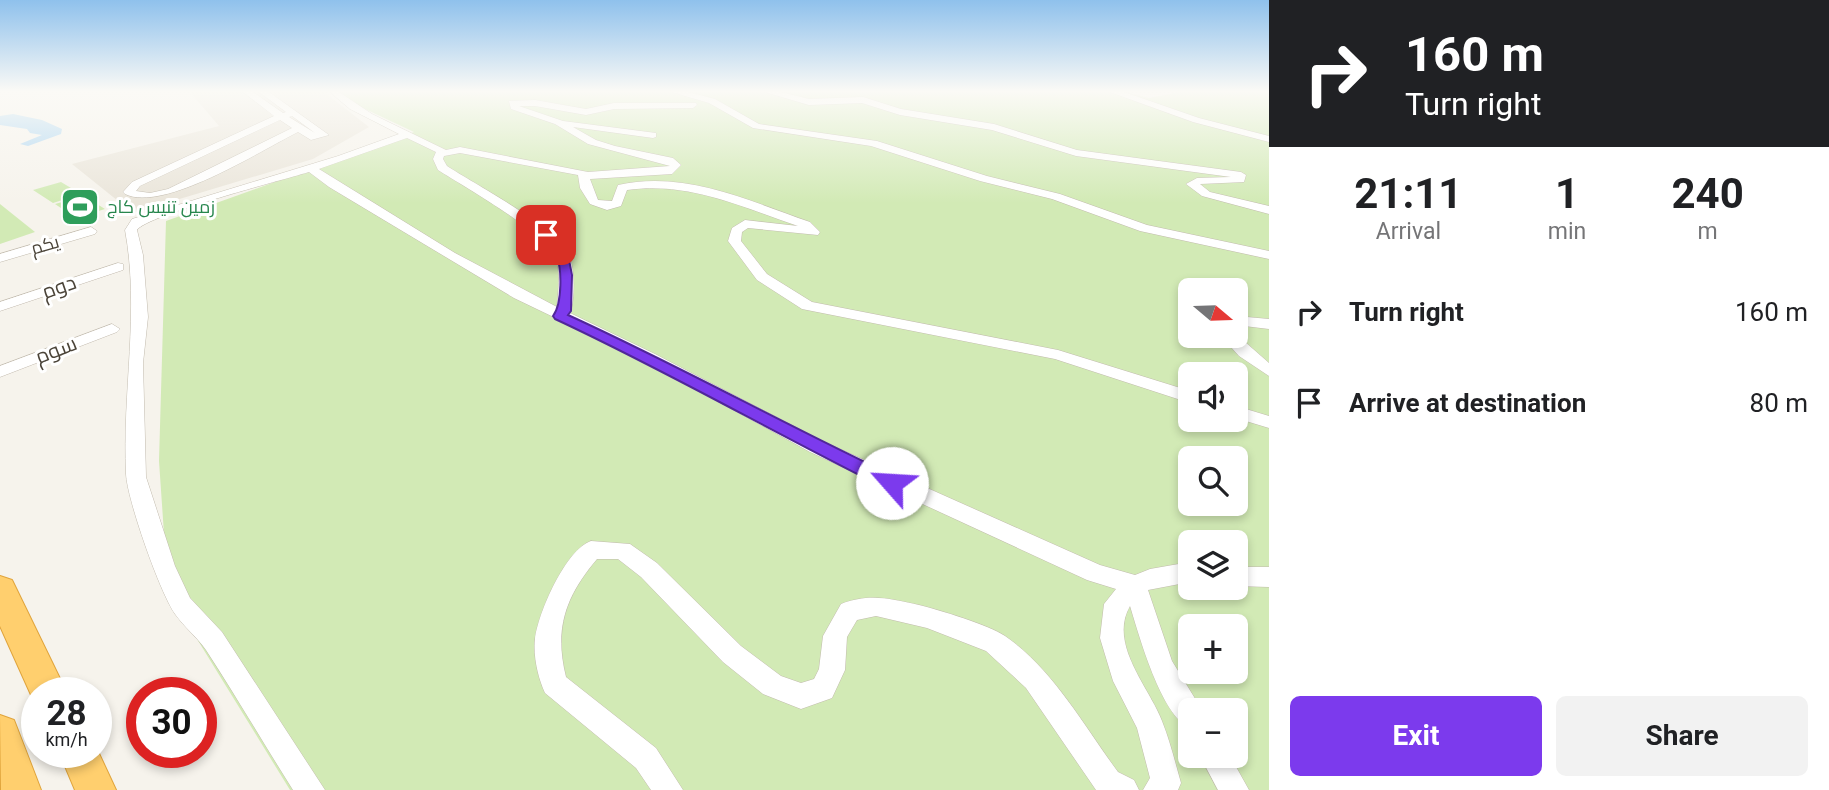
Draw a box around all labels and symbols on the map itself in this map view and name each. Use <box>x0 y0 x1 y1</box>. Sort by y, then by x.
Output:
sports icon: زمین تنیس کاج <box>59 186 101 228</box>
place label: زمین تنیس کاج <box>107 196 215 219</box>
pin <box>516 205 576 265</box>
street label: یکم <box>28 230 62 260</box>
street label: دوم <box>39 270 80 306</box>
north arrow <box>1178 278 1248 348</box>
street label: سوم <box>32 331 81 371</box>
position arrow <box>855 446 929 520</box>
speed limit sign: 30 <box>126 677 217 768</box>

